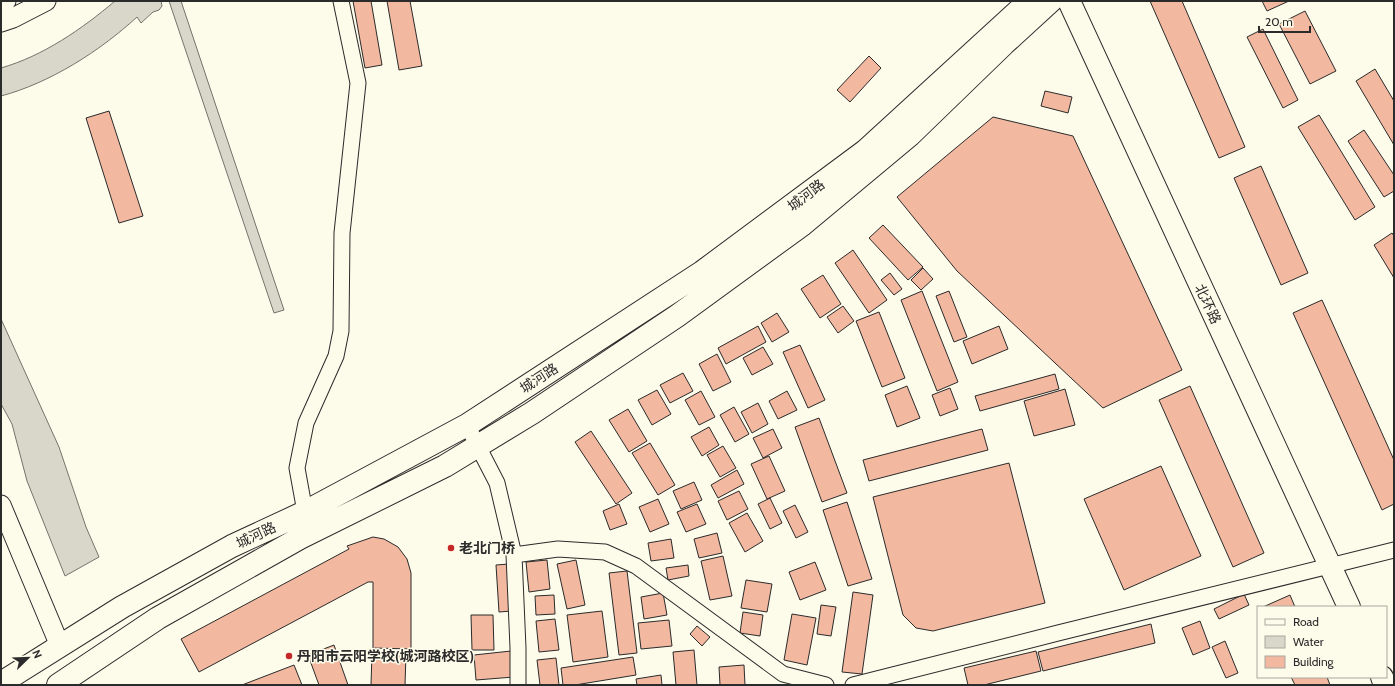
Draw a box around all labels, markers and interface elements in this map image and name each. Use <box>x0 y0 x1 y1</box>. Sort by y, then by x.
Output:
scale bar <box>1259 8 1310 34</box>
text: 20 m <box>1265 14 1293 29</box>
street label: 城河路 <box>784 175 828 215</box>
street label: 北环路 <box>1191 281 1225 327</box>
street label: 城河路 <box>516 359 562 397</box>
street label: 城河路 <box>233 518 279 552</box>
place label: 老北门桥 <box>459 539 515 557</box>
marker: 老北门桥 <box>446 543 456 553</box>
legend <box>1257 606 1387 678</box>
text: Road <box>1293 614 1319 629</box>
text: Water <box>1293 634 1324 649</box>
north arrow <box>8 638 48 678</box>
place label: 丹阳市云阳学校(城河路校区) <box>297 647 474 665</box>
text: N <box>29 648 45 660</box>
marker: 丹阳市云阳学校(城河路校区) <box>284 651 294 661</box>
text: Building <box>1293 654 1335 669</box>

